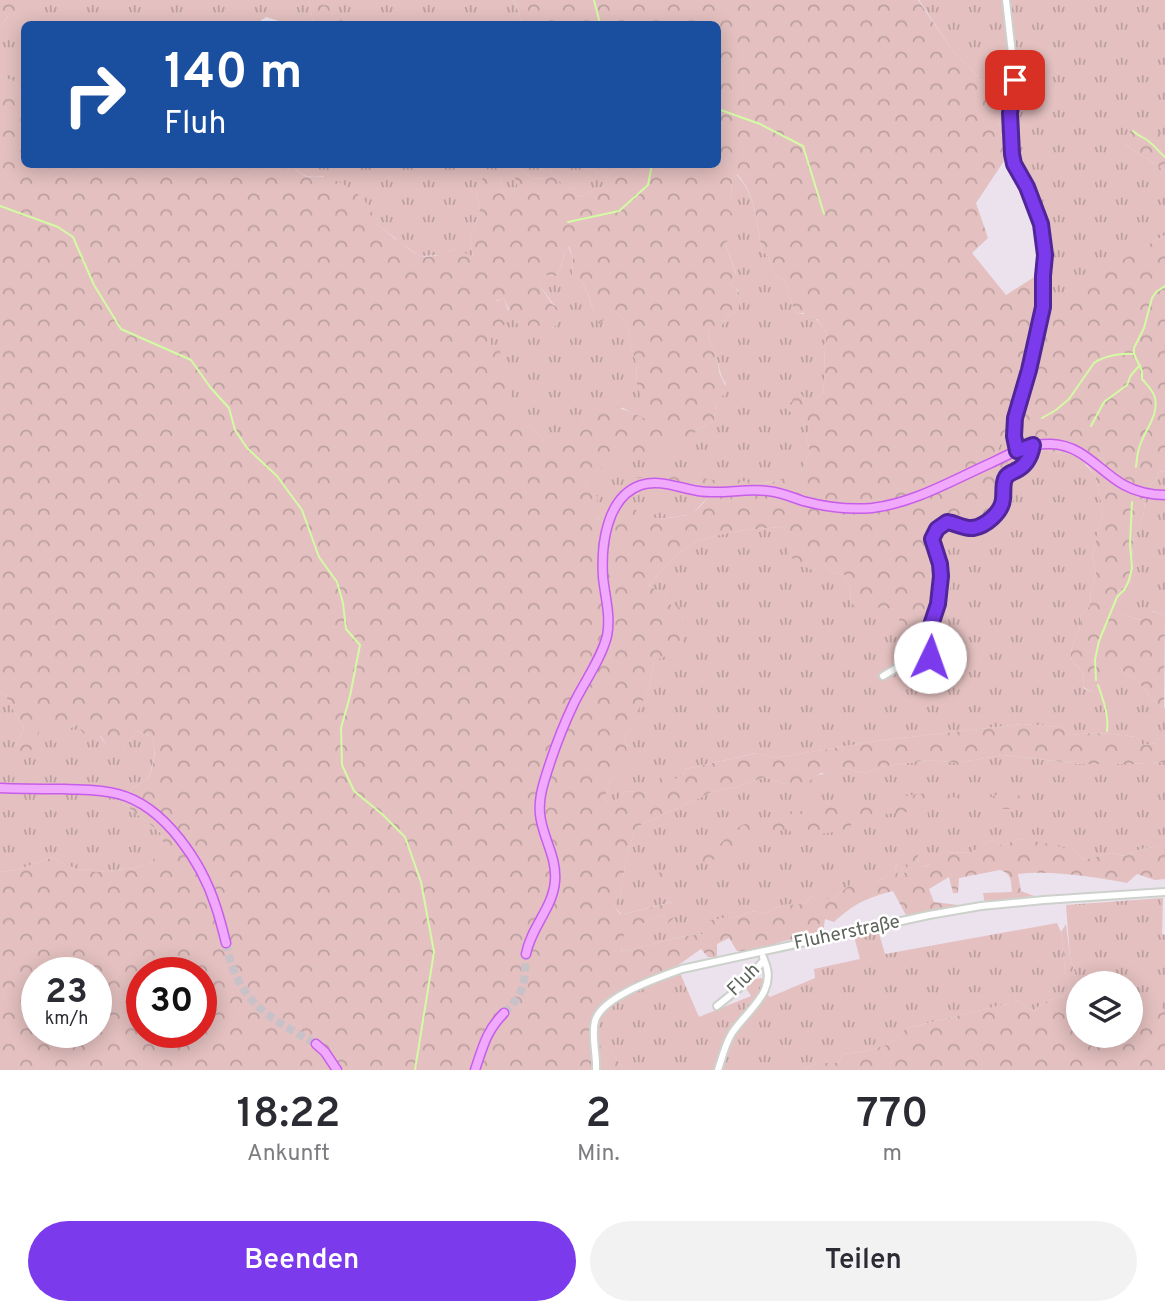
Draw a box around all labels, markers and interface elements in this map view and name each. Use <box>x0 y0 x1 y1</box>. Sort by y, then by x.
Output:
text: 140 m <box>164 44 303 106</box>
icon: right <box>49 49 140 140</box>
pin <box>985 50 1045 110</box>
icon: arrive <box>996 61 1034 99</box>
text: Fluh <box>164 105 226 145</box>
position arrow <box>893 620 967 694</box>
street label: Fluherstraße <box>792 910 902 956</box>
speed limit sign: 30 <box>126 957 217 1048</box>
street label: Fluh <box>722 958 766 1002</box>
text: 23 <box>45 971 88 1015</box>
map controls <box>1066 971 1143 1048</box>
button: layers <box>1066 971 1143 1048</box>
text: km/h <box>45 1008 88 1031</box>
text: 18:22 <box>237 1089 341 1142</box>
text: 2 <box>586 1089 611 1142</box>
text: 770 <box>856 1089 928 1142</box>
text: Ankunft <box>247 1140 330 1169</box>
text: Min. <box>577 1140 620 1169</box>
text: m <box>883 1140 902 1169</box>
button: Beenden <box>28 1221 576 1301</box>
button: Teilen <box>590 1221 1137 1301</box>

